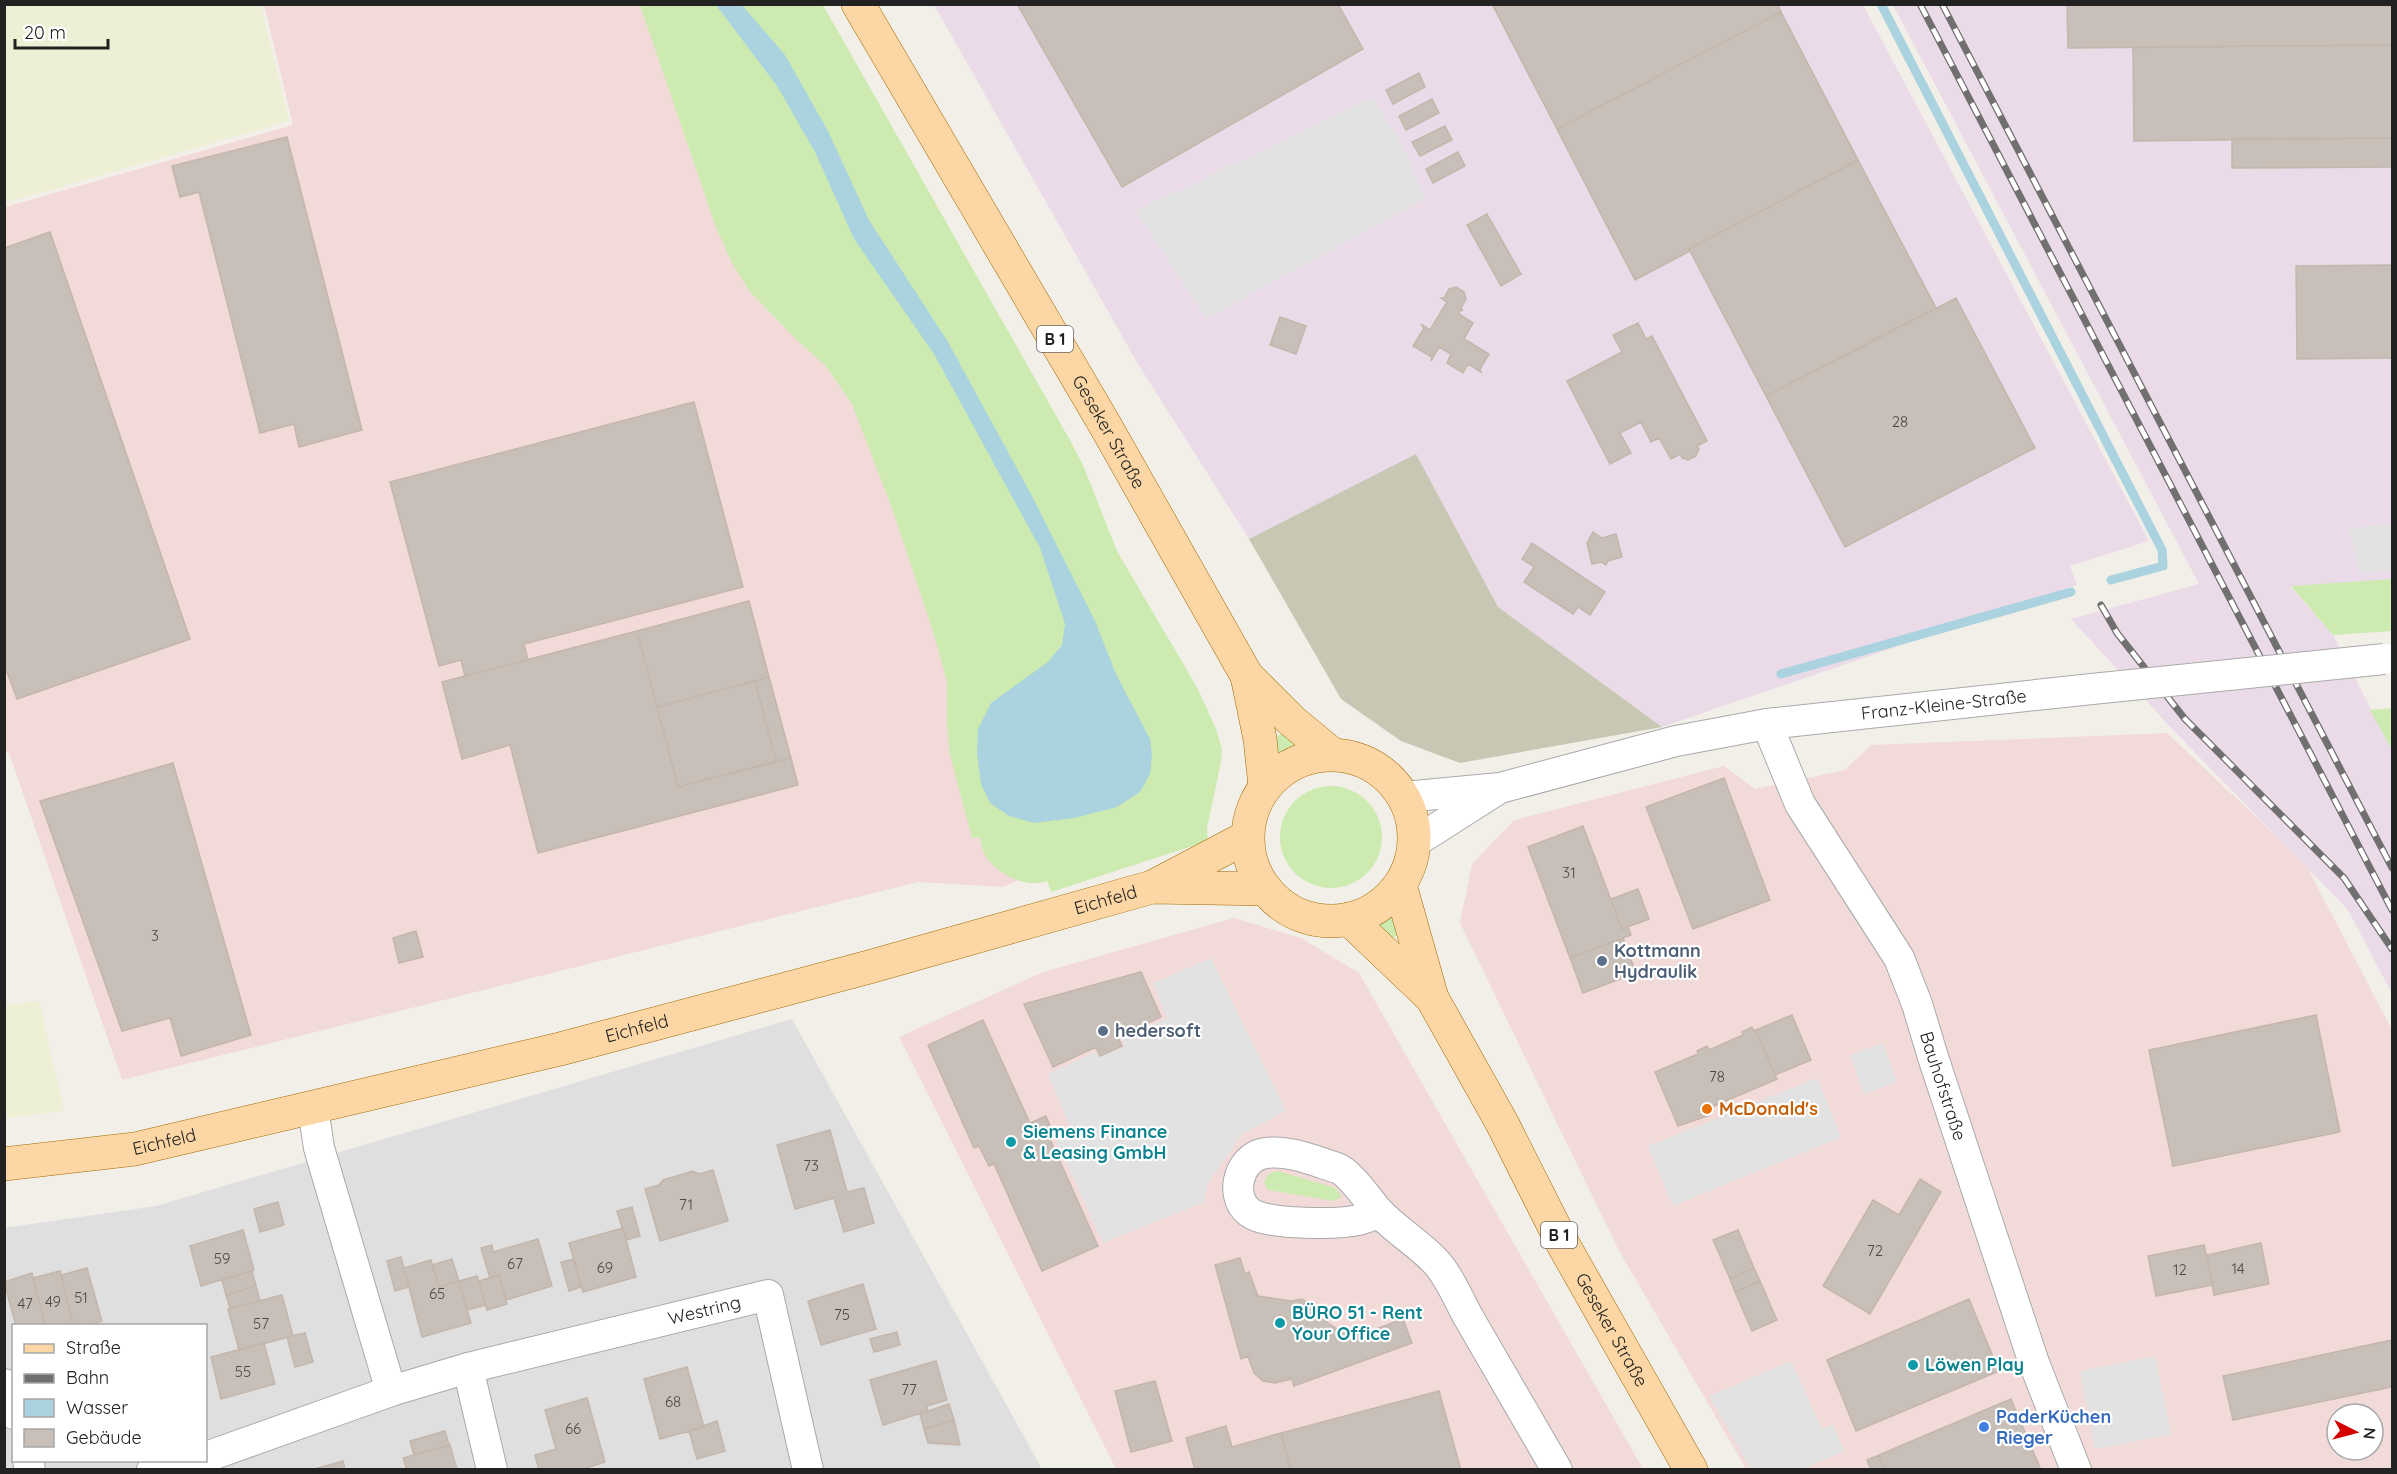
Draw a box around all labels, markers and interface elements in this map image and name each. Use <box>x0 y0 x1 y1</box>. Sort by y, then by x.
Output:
scale bar <box>15 12 108 50</box>
text: 20 m <box>24 21 66 44</box>
road number: B 1 <box>1037 326 1073 352</box>
street label: Geseker Straße <box>1067 371 1151 493</box>
house number: 28 <box>1892 412 1908 431</box>
street label: Franz-Kleine-Straße <box>1860 684 2028 725</box>
house number: 31 <box>1562 863 1576 882</box>
street label: Eichfeld <box>1071 880 1140 919</box>
house number: 3 <box>151 926 159 945</box>
place label: Kottmann Hydraulik <box>1614 939 1701 983</box>
marker: Kottmann Hydraulik <box>1595 954 1609 968</box>
street label: Eichfeld <box>603 1009 671 1048</box>
place label: hedersoft <box>1115 1019 1201 1042</box>
marker: hedersoft <box>1096 1024 1110 1038</box>
street label: Bauhofstraße <box>1915 1028 1972 1143</box>
house number: 78 <box>1709 1067 1725 1086</box>
place label: McDonald's <box>1719 1097 1818 1120</box>
marker: McDonald's <box>1700 1102 1714 1116</box>
place label: Siemens Finance & Leasing GmbH <box>1023 1120 1167 1164</box>
street label: Eichfeld <box>130 1123 198 1160</box>
marker: Siemens Finance & Leasing GmbH <box>1004 1135 1018 1149</box>
house number: 73 <box>803 1156 819 1175</box>
house number: 71 <box>679 1195 693 1214</box>
road number: B 1 <box>1541 1222 1577 1248</box>
house number: 72 <box>1867 1241 1883 1260</box>
house number: 59 <box>214 1249 230 1268</box>
house number: 67 <box>507 1254 523 1273</box>
house number: 69 <box>597 1258 613 1277</box>
house number: 14 <box>2231 1259 2245 1278</box>
house number: 12 <box>2173 1260 2187 1279</box>
street label: Geseker Straße <box>1571 1269 1654 1391</box>
house number: 65 <box>429 1284 445 1303</box>
house number: 51 <box>74 1288 88 1307</box>
street label: Westring <box>665 1290 743 1330</box>
house number: 49 <box>45 1292 61 1311</box>
house number: 47 <box>17 1294 33 1313</box>
place label: BÜRO 51 - Rent Your Office <box>1292 1301 1423 1345</box>
house number: 75 <box>834 1305 850 1324</box>
house number: 57 <box>253 1314 269 1333</box>
marker: BÜRO 51 - Rent Your Office <box>1273 1316 1287 1330</box>
legend <box>12 1324 207 1462</box>
text: Straße <box>66 1336 121 1359</box>
place label: Löwen Play <box>1925 1353 2024 1376</box>
marker: Löwen Play <box>1906 1358 1920 1372</box>
house number: 55 <box>235 1362 251 1381</box>
text: Bahn <box>66 1366 109 1389</box>
house number: 77 <box>901 1380 917 1399</box>
house number: 68 <box>665 1392 681 1411</box>
text: Wasser <box>66 1396 128 1419</box>
north arrow <box>2325 1402 2385 1462</box>
place label: PaderKüchen Rieger <box>1996 1405 2111 1449</box>
house number: 66 <box>565 1419 581 1438</box>
marker: PaderKüchen Rieger <box>1977 1420 1991 1434</box>
text: Gebäude <box>66 1426 142 1449</box>
text: N <box>2359 1427 2380 1440</box>

